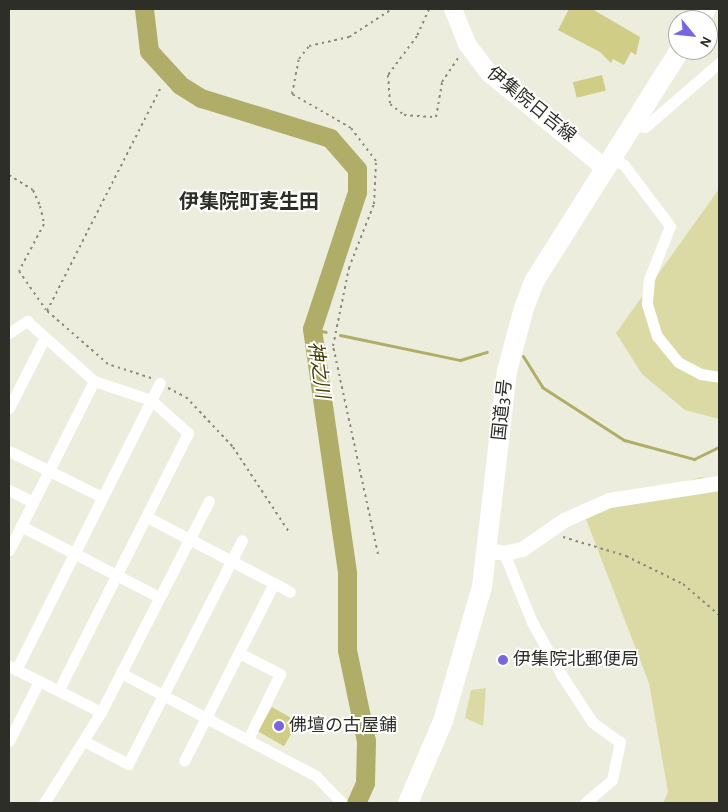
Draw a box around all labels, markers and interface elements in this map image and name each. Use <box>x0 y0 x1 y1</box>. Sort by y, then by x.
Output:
north arrow <box>668 10 718 60</box>
text: N <box>697 34 714 49</box>
street label: 伊集院日吉線 <box>482 63 580 147</box>
district label: 伊集院町麦生田 <box>179 190 319 214</box>
water label: 神之川 <box>303 340 333 400</box>
street label: 国道3号 <box>489 378 517 442</box>
place label: 伊集院北郵便局 <box>513 649 639 671</box>
marker: 伊集院北郵便局 <box>497 654 509 666</box>
place label: 佛壇の古屋鋪 <box>289 715 397 737</box>
marker: 佛壇の古屋鋪 <box>273 720 285 732</box>

